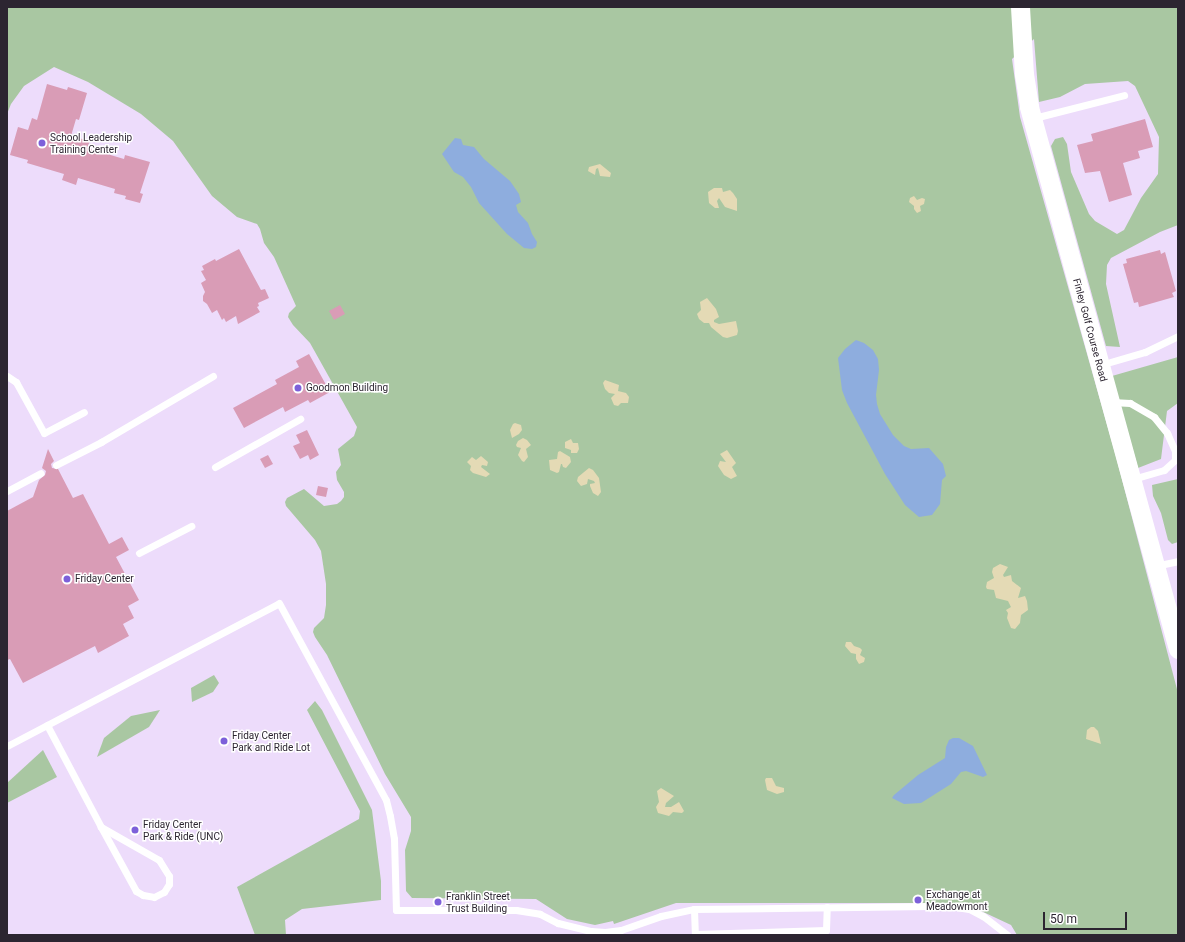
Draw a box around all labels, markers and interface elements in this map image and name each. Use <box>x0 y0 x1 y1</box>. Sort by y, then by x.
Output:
place label: School Leadership Training Center <box>50 131 132 154</box>
marker: School Leadership Training Center <box>37 138 47 148</box>
street label: Finley Golf Course Road <box>1070 277 1110 383</box>
place label: Goodmon Building <box>306 382 388 394</box>
marker: Goodmon Building <box>293 383 303 393</box>
place label: Friday Center <box>75 573 134 585</box>
marker: Friday Center <box>62 574 72 584</box>
place label: Friday Center Park and Ride Lot <box>232 729 310 752</box>
marker: Friday Center Park and Ride Lot <box>219 736 229 746</box>
place label: Friday Center Park & Ride (UNC) <box>143 818 223 842</box>
marker: Friday Center Park & Ride (UNC) <box>130 825 140 835</box>
place label: Exchange at Meadowmont <box>926 888 988 912</box>
place label: Franklin Street Trust Building <box>446 890 510 914</box>
marker: Exchange at Meadowmont <box>913 895 923 905</box>
marker: Franklin Street Trust Building <box>433 897 443 907</box>
scale bar <box>1045 904 1129 930</box>
text: 50 m <box>1050 912 1077 926</box>

